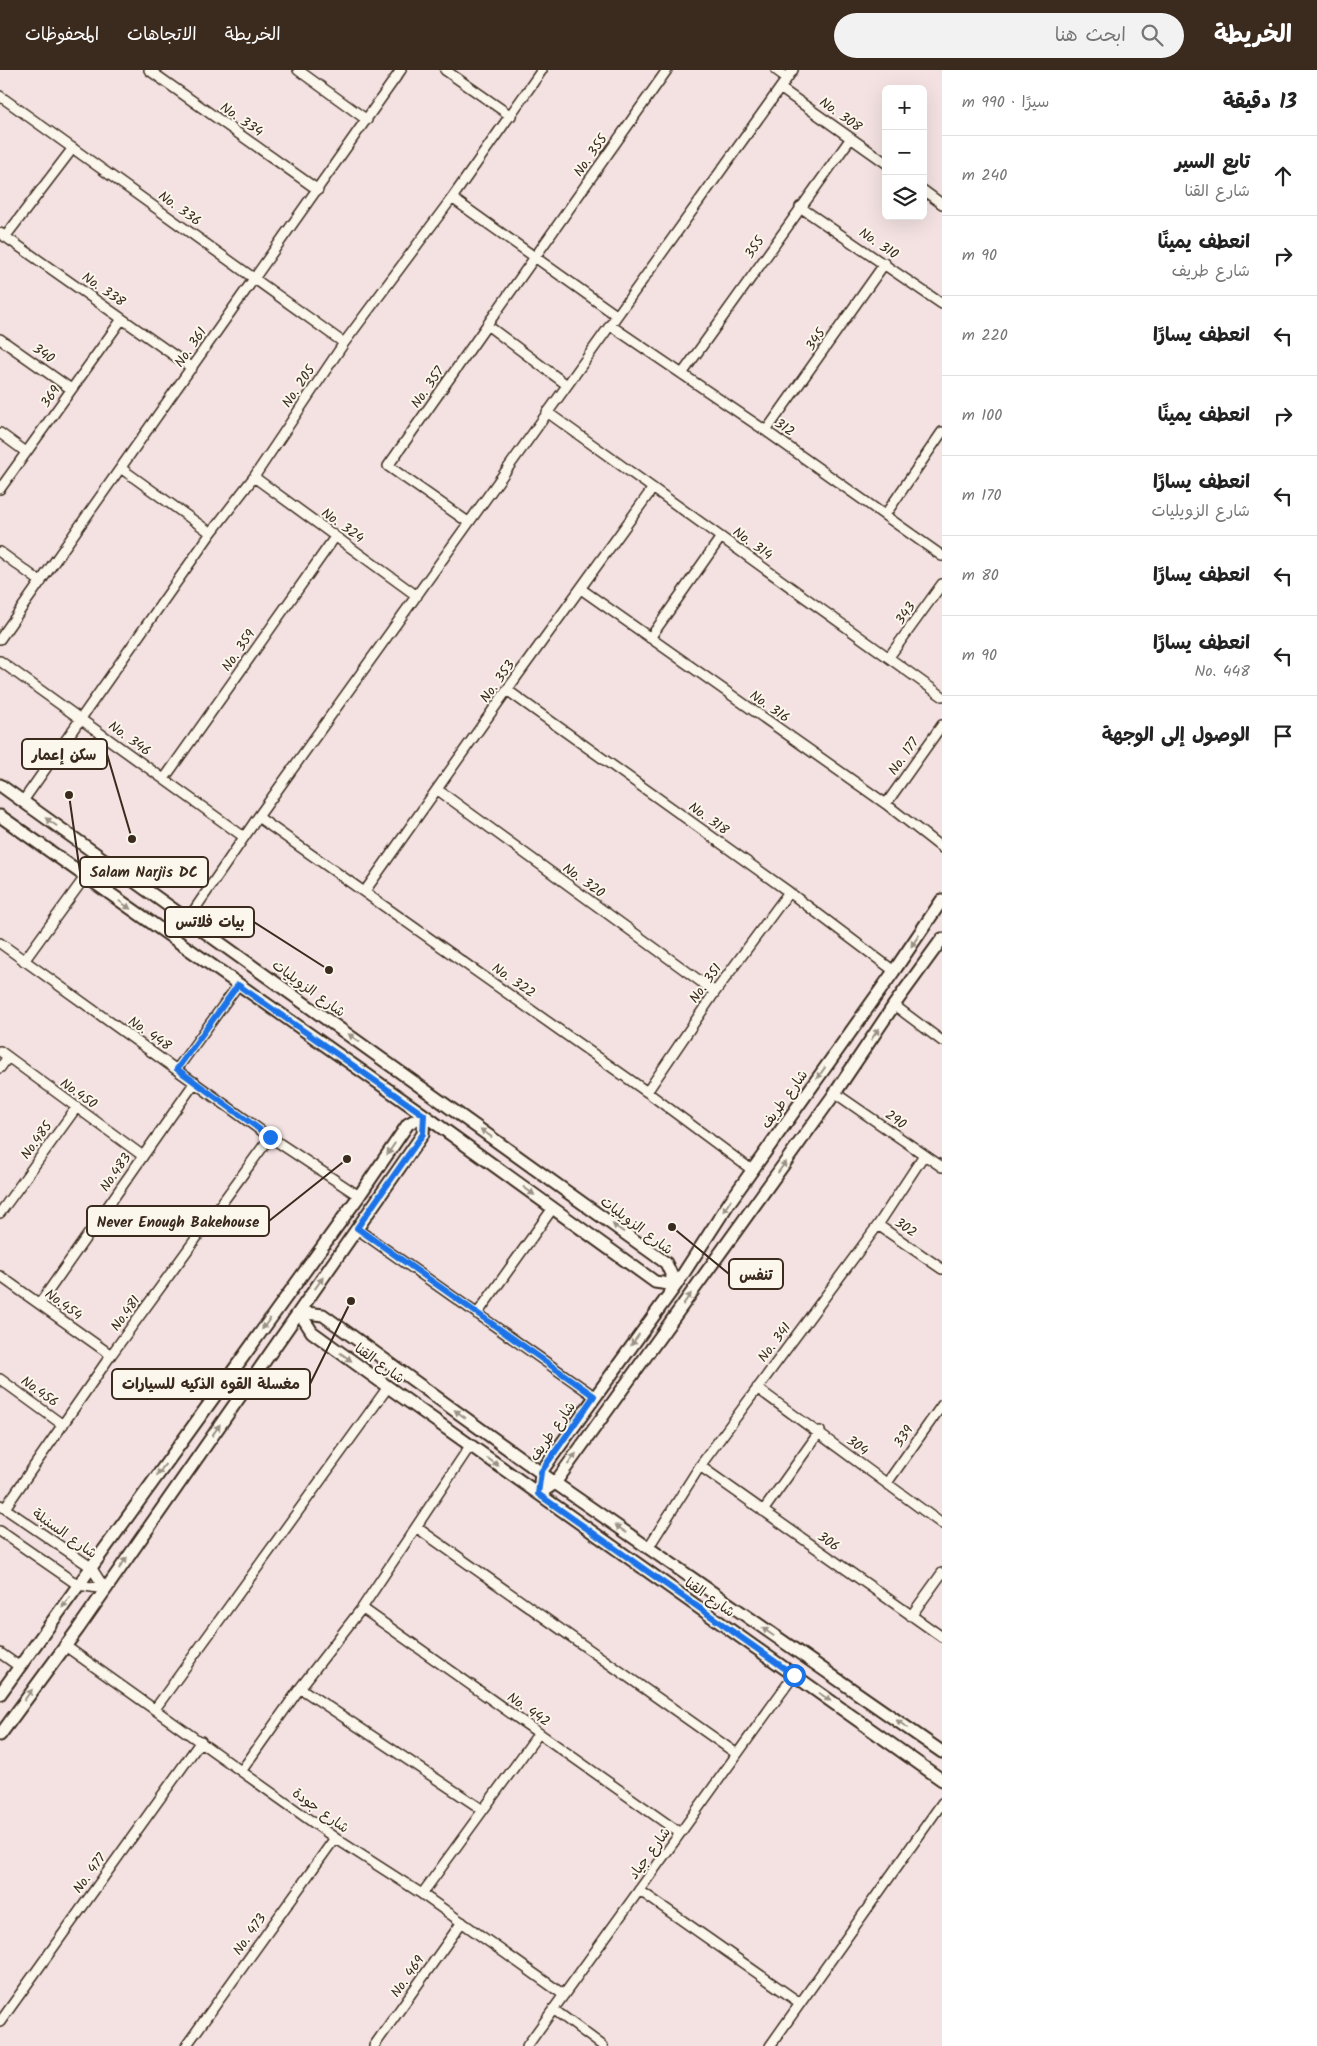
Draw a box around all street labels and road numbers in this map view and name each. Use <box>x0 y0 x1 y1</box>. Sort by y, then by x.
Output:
street label: No. 308 <box>814 92 867 138</box>
street label: No. 334 <box>215 97 268 143</box>
street label: No. 355 <box>568 128 614 181</box>
street label: No. 336 <box>153 186 206 232</box>
street label: No. 310 <box>854 222 903 265</box>
street label: 355 <box>739 231 771 263</box>
street label: No. 338 <box>77 267 130 313</box>
street label: No. 361 <box>169 323 213 372</box>
street label: 345 <box>800 323 832 355</box>
street label: 340 <box>28 338 59 369</box>
street label: No. 205 <box>276 360 322 412</box>
street label: No. 357 <box>405 362 451 413</box>
street label: 369 <box>35 381 66 412</box>
street label: 312 <box>770 413 799 443</box>
street label: No. 324 <box>316 503 369 549</box>
street label: No. 314 <box>728 522 777 566</box>
street label: 343 <box>890 598 922 630</box>
street label: No. 359 <box>216 625 261 676</box>
street label: No. 353 <box>475 656 521 708</box>
street label: No. 316 <box>745 685 794 729</box>
street label: No. 346 <box>103 716 155 762</box>
street label: No. 177 <box>883 733 925 780</box>
street label: No. 318 <box>684 797 734 841</box>
street label: No. 320 <box>558 858 609 904</box>
street label: شارع الزويليات <box>267 955 350 1023</box>
street label: No. 322 <box>487 958 540 1004</box>
street label: No. 351 <box>684 959 728 1008</box>
street label: No. 448 <box>123 1011 176 1057</box>
street label: شارع طريف <box>756 1065 814 1134</box>
street label: No.450 <box>55 1073 102 1115</box>
street label: 290 <box>880 1105 911 1135</box>
street label: No.485 <box>15 1116 59 1164</box>
street label: No.483 <box>94 1149 137 1197</box>
street label: شارع الزويليات <box>595 1191 677 1261</box>
street label: 302 <box>890 1212 921 1243</box>
street label: No.454 <box>40 1284 87 1326</box>
street label: No.481 <box>105 1291 146 1336</box>
street label: No. 341 <box>753 1318 797 1367</box>
street label: شارع القنا <box>350 1338 409 1390</box>
street label: No.456 <box>16 1371 63 1413</box>
street label: شارع طريف <box>524 1397 581 1466</box>
street label: 339 <box>888 1421 919 1452</box>
street label: 304 <box>842 1430 873 1462</box>
street label: شارع السنبلة <box>27 1503 101 1564</box>
street label: 306 <box>813 1526 844 1557</box>
street label: شارع القنا <box>680 1572 739 1623</box>
street label: No. 442 <box>502 1687 555 1733</box>
street label: شارع جودة <box>287 1783 353 1839</box>
street label: شارع جياد <box>623 1823 676 1884</box>
street label: No. 477 <box>68 1848 112 1898</box>
street label: No. 473 <box>227 1909 272 1960</box>
street label: No. 469 <box>385 1951 430 2002</box>

